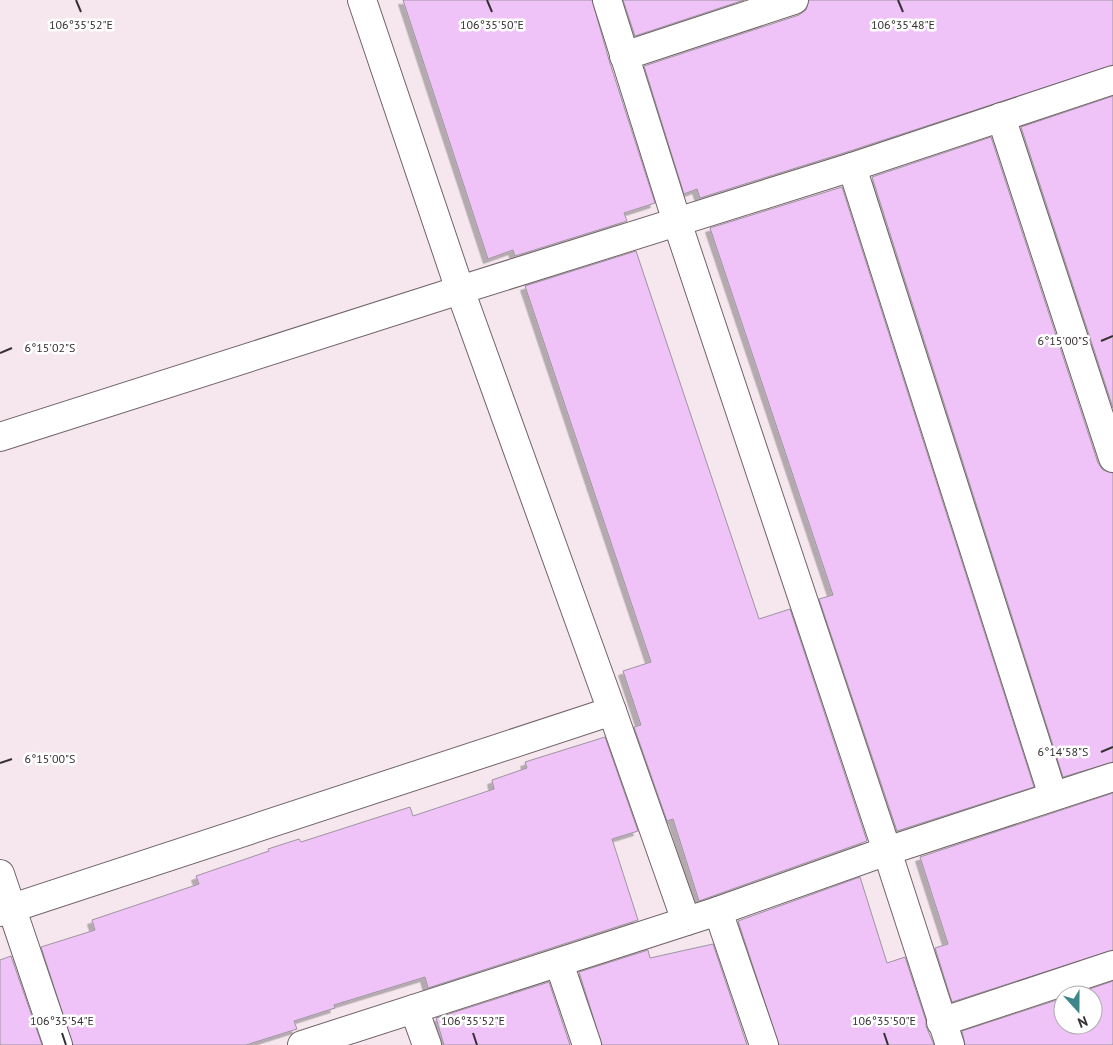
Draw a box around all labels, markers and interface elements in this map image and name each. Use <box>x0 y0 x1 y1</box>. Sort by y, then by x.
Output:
text: 106°35'52"E <box>49 17 113 32</box>
text: 106°35'50"E <box>460 17 524 32</box>
text: 106°35'48"E <box>871 17 935 32</box>
text: 6°15'00"S <box>1038 333 1088 348</box>
text: 6°15'02"S <box>25 340 75 355</box>
text: 6°14'58"S <box>1038 744 1088 759</box>
text: 6°15'00"S <box>25 751 75 766</box>
north arrow <box>1053 985 1103 1035</box>
text: N <box>1075 1012 1090 1032</box>
text: 106°35'54"E <box>30 1013 94 1028</box>
text: 106°35'52"E <box>441 1013 505 1028</box>
text: 106°35'50"E <box>852 1013 916 1028</box>

